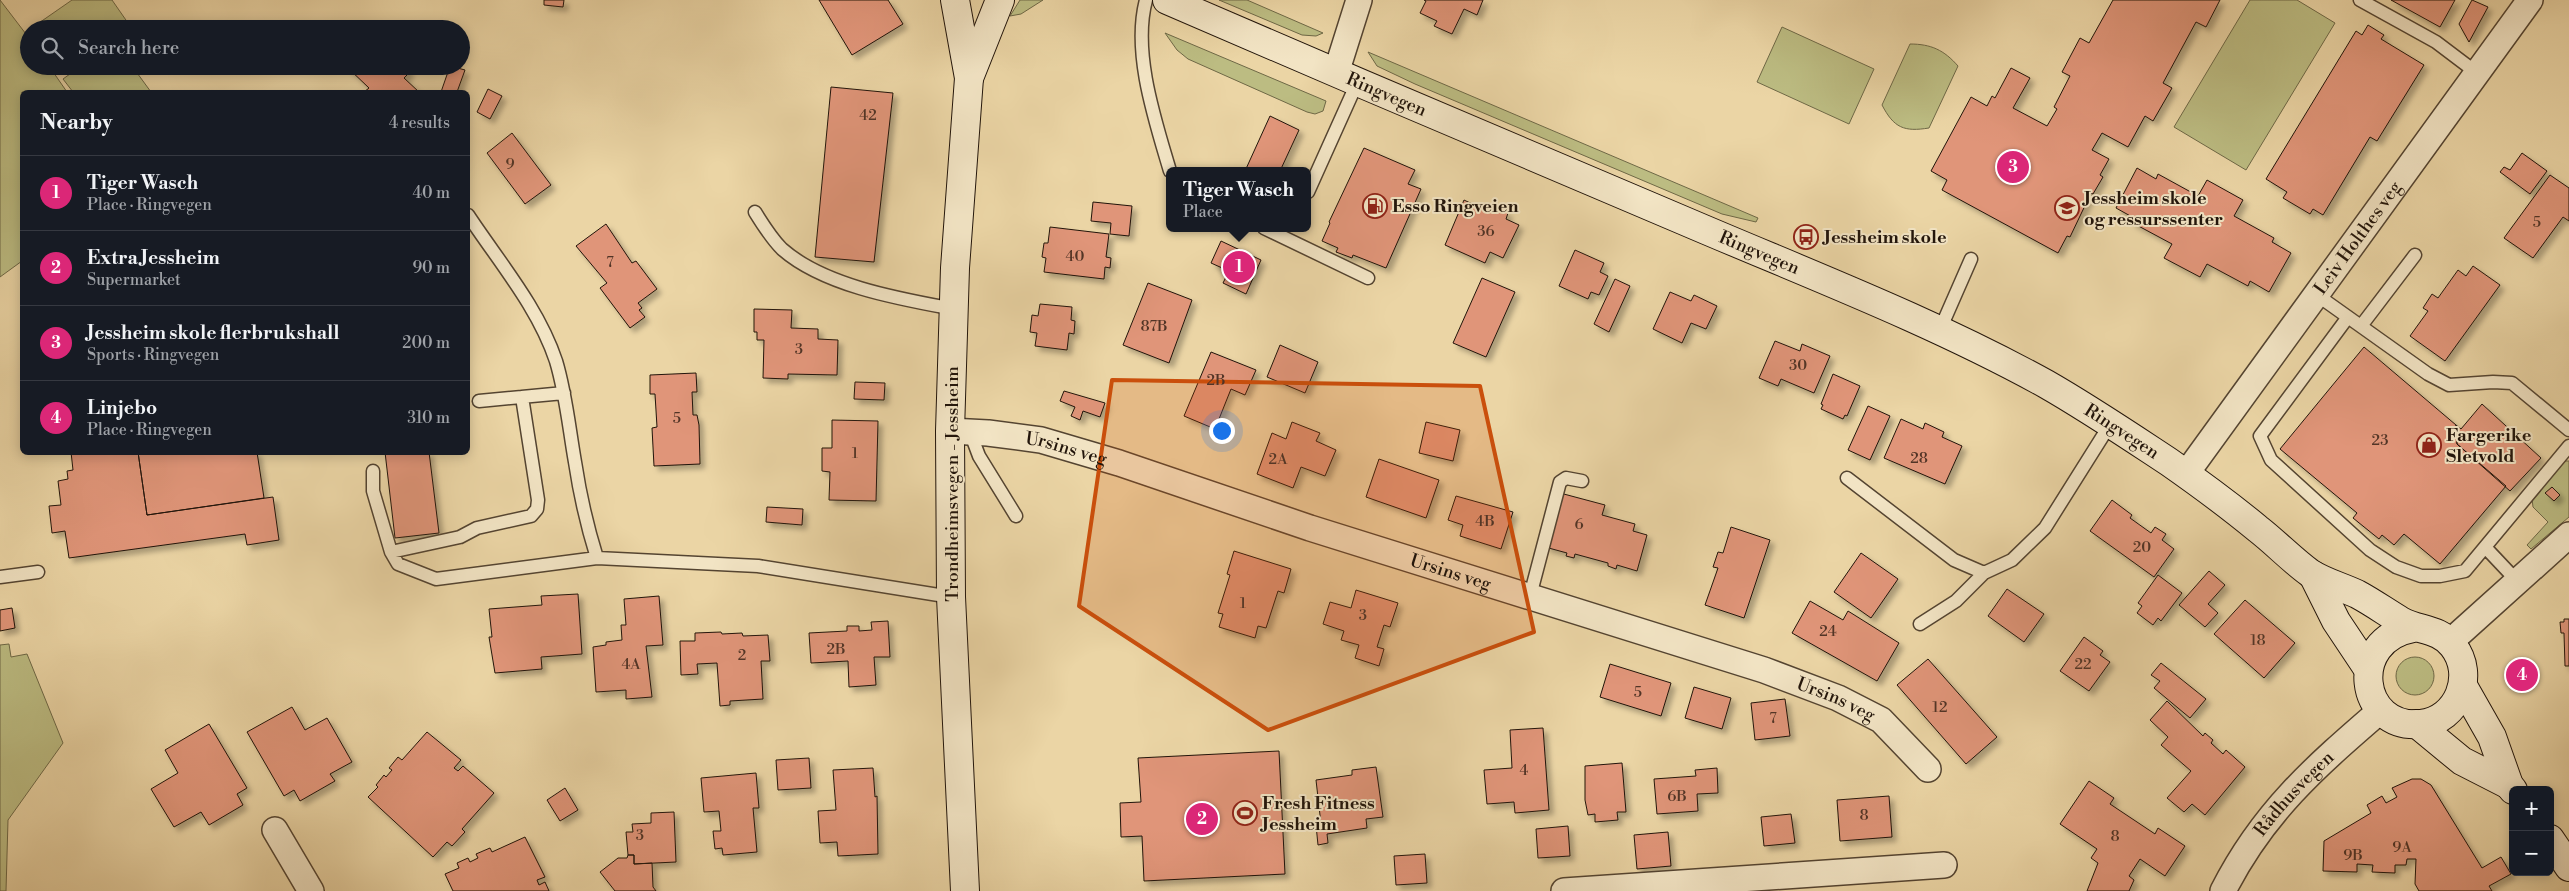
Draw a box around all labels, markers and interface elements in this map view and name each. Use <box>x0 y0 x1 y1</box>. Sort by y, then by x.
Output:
search box <box>20 20 470 75</box>
icon: search <box>38 34 66 62</box>
text: Search here <box>78 36 179 60</box>
street label: Ringvegen <box>1343 67 1430 122</box>
house number: 42 <box>859 106 877 125</box>
text: Nearby <box>40 110 113 136</box>
text: 4 results <box>389 113 450 133</box>
pin: 3 <box>1997 148 2029 186</box>
house number: 9 <box>505 155 515 174</box>
popup <box>1166 167 1311 232</box>
text: Tiger Wasch <box>87 171 198 195</box>
street label: Leiv Holthes veg <box>2309 176 2407 299</box>
text: Tiger Wasch <box>1183 178 1294 202</box>
text: 1 <box>52 183 60 203</box>
text: 40 m <box>413 183 450 203</box>
place label: Jessheim skole og ressurssenter <box>2081 187 2223 231</box>
fuel station icon: Esso Ringveien <box>1362 193 1388 219</box>
text: Place · Ringvegen <box>87 195 212 215</box>
place label: Esso Ringveien <box>1392 195 1519 218</box>
school or university icon: Jessheim skole og ressurssenter <box>2054 195 2080 221</box>
text: Place <box>1183 202 1223 222</box>
house number: 5 <box>2533 213 2541 232</box>
house number: 36 <box>1477 222 1495 241</box>
bus stop icon: Jessheim skole <box>1793 224 1819 250</box>
street label: Ringvegen <box>1715 226 1803 280</box>
place label: Jessheim skole <box>1821 226 1947 249</box>
text: Extra Jessheim <box>87 246 220 270</box>
house number: 40 <box>1066 247 1084 266</box>
pin: 1 <box>1223 248 1255 286</box>
house number: 7 <box>606 253 614 272</box>
text: 2 <box>51 258 61 278</box>
text: 90 m <box>412 258 450 278</box>
text: Supermarket <box>87 270 181 290</box>
house number: 87B <box>1140 317 1168 336</box>
text: Jessheim skole flerbrukshall <box>87 321 340 345</box>
text: 3 <box>51 333 61 353</box>
text: 200 m <box>402 333 450 353</box>
house number: 3 <box>795 340 803 359</box>
text: Sports · Ringvegen <box>87 345 219 365</box>
house number: 30 <box>1789 356 1807 375</box>
street label: Trondheimsvegen - Jessheim <box>941 366 964 602</box>
house number: 2B <box>1206 371 1226 390</box>
text: Linjebo <box>87 396 157 420</box>
street label: Ringvegen <box>2080 399 2164 465</box>
text: 4 <box>51 408 61 428</box>
text: 310 m <box>407 408 450 428</box>
house number: 5 <box>673 409 681 428</box>
your location <box>1209 418 1235 444</box>
text: Place · Ringvegen <box>87 420 212 440</box>
place label: Fargerike Sletvold <box>2446 424 2532 468</box>
street label: Ursins veg <box>1024 427 1110 471</box>
house number: 23 <box>2372 431 2388 450</box>
shop icon: Fargerike Sletvold <box>2416 432 2442 458</box>
house number: 1 <box>852 444 859 463</box>
house number: 28 <box>1910 449 1928 468</box>
house number: 2A <box>1269 450 1288 469</box>
house number: 4B <box>1475 512 1495 531</box>
house number: 6 <box>1574 515 1584 534</box>
house number: 20 <box>2133 538 2151 557</box>
street label: Ursins veg <box>1407 549 1495 596</box>
house number: 1 <box>1240 594 1247 613</box>
house number: 3 <box>1359 606 1367 625</box>
house number: 24 <box>1819 622 1837 641</box>
house number: 18 <box>2250 631 2266 650</box>
house number: 2B <box>826 640 846 659</box>
house number: 2 <box>738 646 746 665</box>
house number: 4A <box>621 655 641 674</box>
house number: 22 <box>2074 655 2092 674</box>
pin: 4 <box>2506 656 2538 694</box>
street label: Ursins veg <box>1793 672 1880 727</box>
house number: 5 <box>1634 683 1642 702</box>
house number: 12 <box>1932 698 1948 717</box>
house number: 7 <box>1769 709 1777 728</box>
street label: Rådhusvegen <box>2249 746 2339 841</box>
house number: 4 <box>1520 761 1529 780</box>
map controls <box>2509 786 2554 876</box>
button: + <box>2509 786 2554 831</box>
house number: 6B <box>1667 787 1687 806</box>
place label: Fresh Fitness Jessheim <box>1259 792 1375 836</box>
pin: 2 <box>1186 800 1218 838</box>
sports icon: Fresh Fitness Jessheim <box>1232 800 1258 826</box>
house number: 8 <box>1859 806 1869 825</box>
house number: 3 <box>636 826 644 845</box>
house number: 8 <box>2110 827 2120 846</box>
button: − <box>2509 831 2554 876</box>
house number: 9A <box>2392 838 2412 857</box>
house number: 9B <box>2343 846 2363 865</box>

